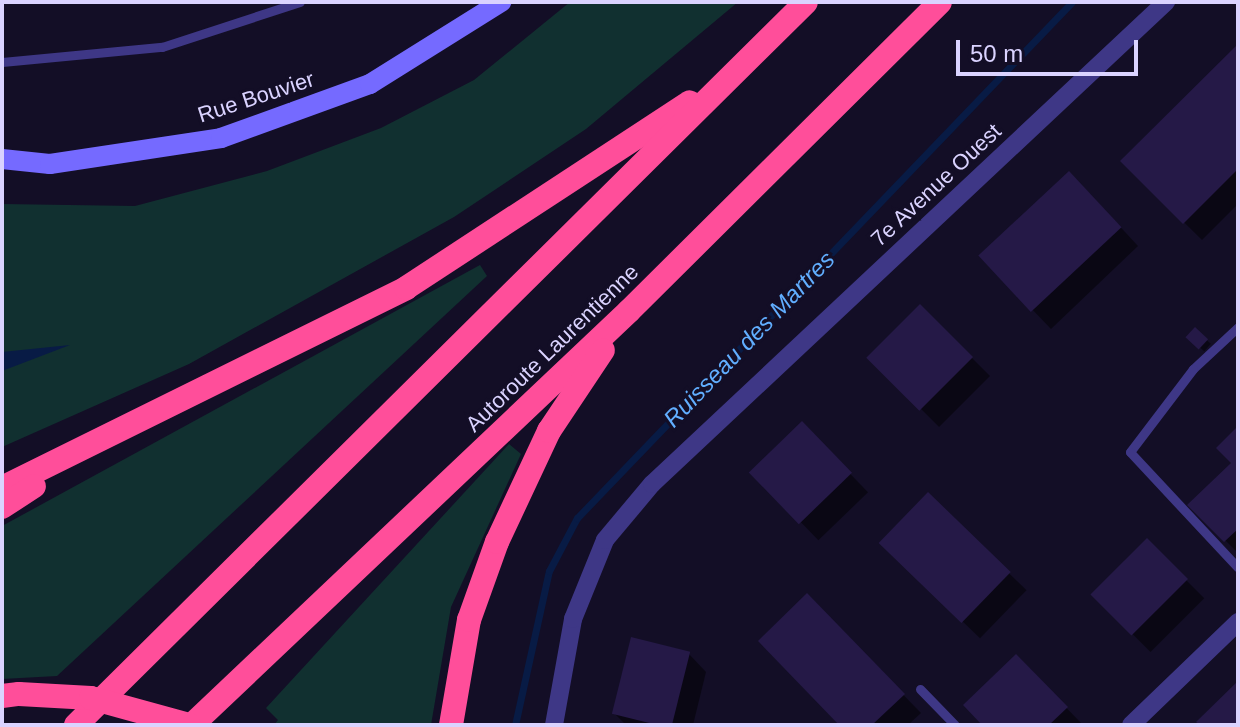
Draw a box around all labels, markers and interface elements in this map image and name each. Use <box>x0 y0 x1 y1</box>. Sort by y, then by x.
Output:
scale bar <box>960 24 1142 74</box>
text: 50 m <box>970 40 1023 67</box>
street label: Rue Bouvier <box>194 66 318 128</box>
street label: 7e Avenue Ouest <box>865 118 1007 252</box>
water label: Ruisseau des Martres <box>658 245 840 433</box>
street label: Autoroute Laurentienne <box>460 259 644 437</box>

